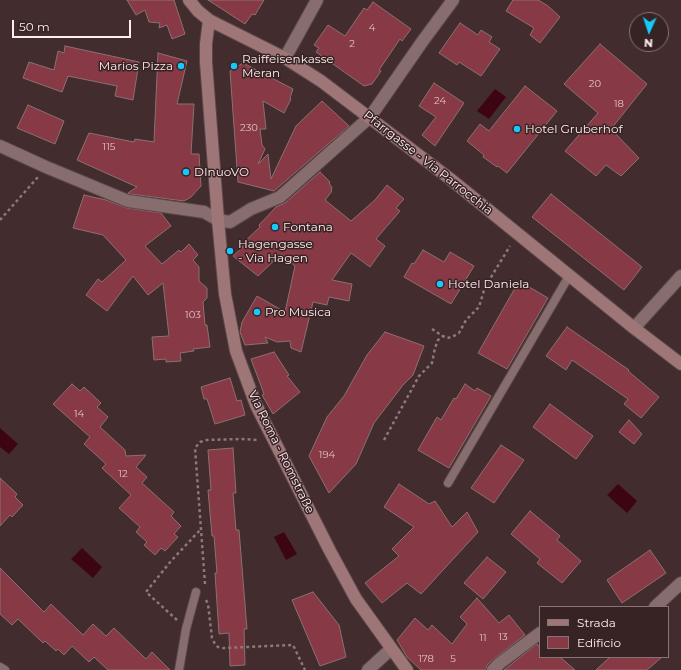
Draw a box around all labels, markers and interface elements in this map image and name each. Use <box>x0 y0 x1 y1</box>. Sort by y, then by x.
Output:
scale bar <box>14 12 133 38</box>
north arrow <box>629 12 669 52</box>
text: 50 m <box>19 19 50 34</box>
house number: 4 <box>369 22 375 34</box>
text: N <box>644 36 653 50</box>
house number: 2 <box>349 38 355 50</box>
place label: Raiffeisenkasse Meran <box>242 52 334 80</box>
place label: Marios Pizza <box>99 59 173 73</box>
marker: Marios Pizza <box>176 61 186 71</box>
marker: Raiffeisenkasse Meran <box>229 61 239 71</box>
house number: 20 <box>589 78 601 90</box>
house number: 24 <box>434 95 446 107</box>
house number: 18 <box>614 98 624 110</box>
street label: Pfarrgasse - Via Parrocchia <box>361 108 495 218</box>
house number: 230 <box>240 122 258 134</box>
place label: Hotel Gruberhof <box>525 122 623 136</box>
marker: Hotel Gruberhof <box>512 124 522 134</box>
house number: 115 <box>103 141 115 153</box>
place label: DInuoVO <box>194 165 249 179</box>
marker: DInuoVO <box>181 167 191 177</box>
place label: Fontana <box>283 220 333 234</box>
marker: Fontana <box>270 222 280 232</box>
place label: Hagengasse - Via Hagen <box>238 237 313 265</box>
marker: Hagengasse - Via Hagen <box>225 246 235 256</box>
place label: Hotel Daniela <box>448 277 529 291</box>
marker: Hotel Daniela <box>435 279 445 289</box>
place label: Pro Musica <box>265 305 331 319</box>
marker: Pro Musica <box>252 307 262 317</box>
house number: 103 <box>185 309 201 321</box>
street label: Via Roma - Romstraße <box>245 388 317 516</box>
house number: 14 <box>74 408 84 420</box>
house number: 194 <box>319 449 335 461</box>
house number: 12 <box>118 468 128 480</box>
legend <box>539 606 669 658</box>
text: Strada <box>577 615 616 630</box>
house number: 13 <box>498 631 508 643</box>
house number: 11 <box>479 632 487 644</box>
text: Edificio <box>577 635 621 650</box>
house number: 178 <box>418 653 434 665</box>
house number: 5 <box>450 653 456 665</box>

